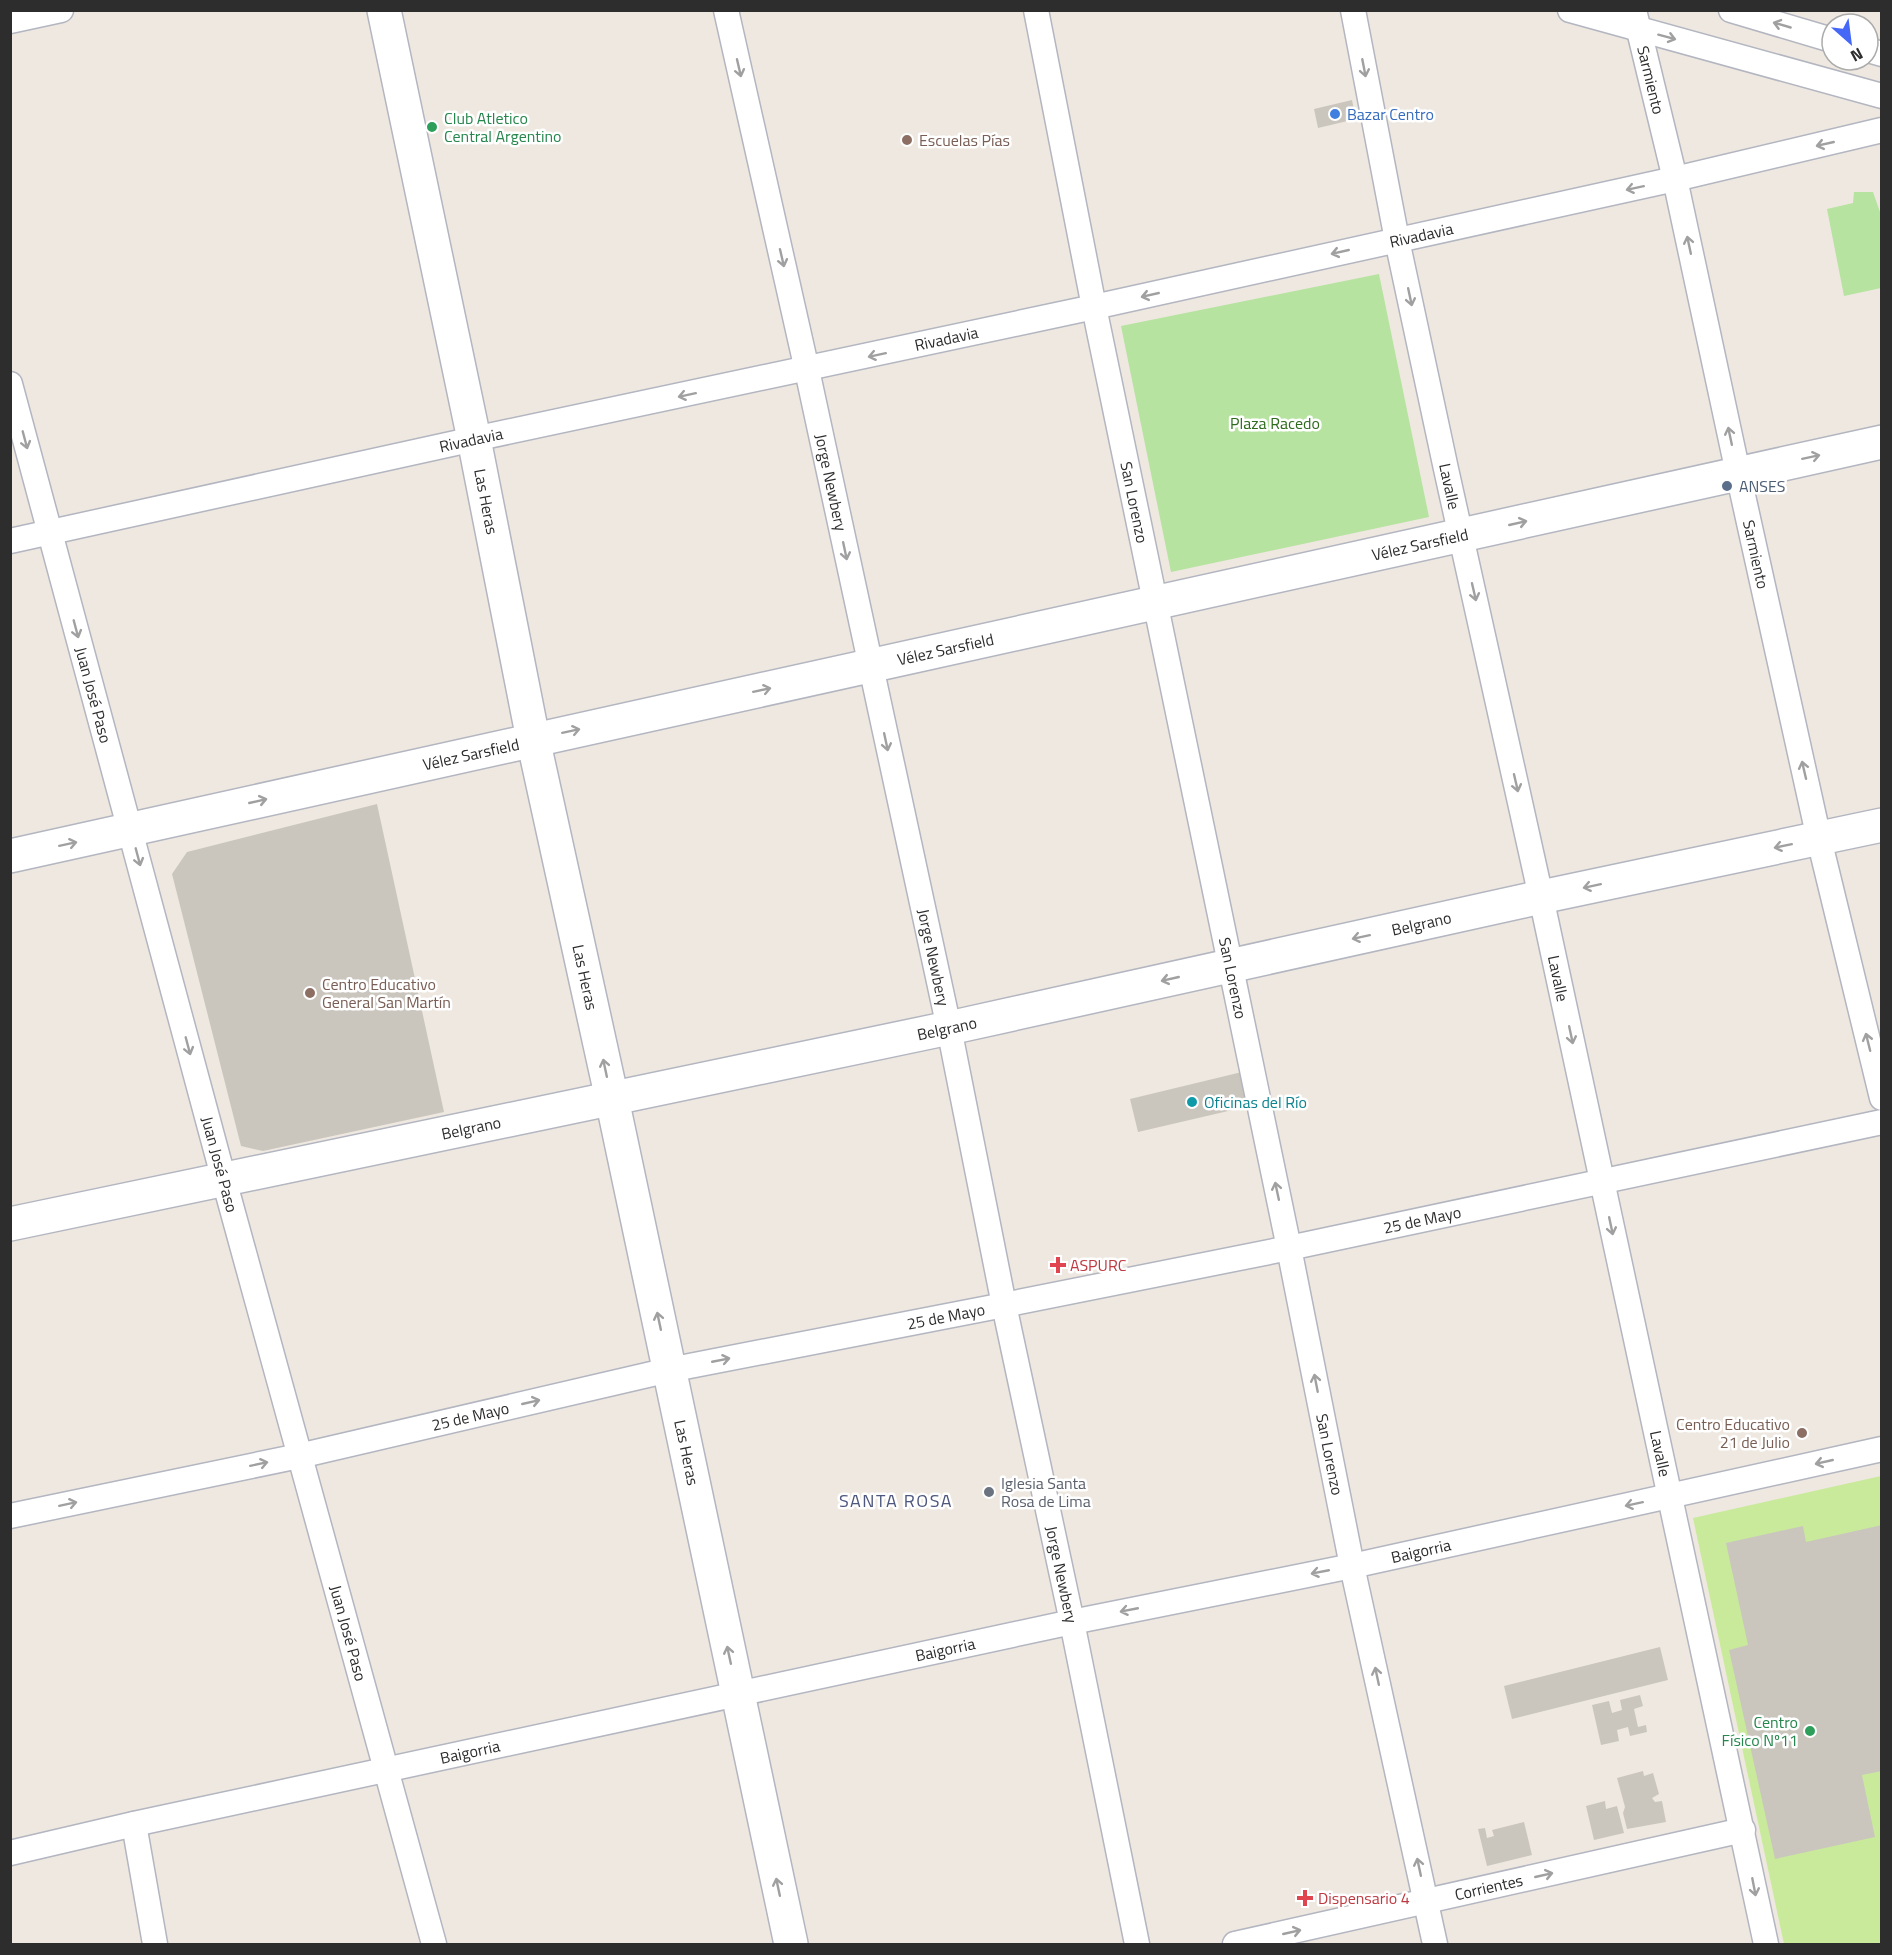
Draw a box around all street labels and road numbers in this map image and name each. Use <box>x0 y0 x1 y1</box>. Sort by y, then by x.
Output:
street label: Sarmiento <box>1631 43 1671 117</box>
street label: Rivadavia <box>1387 216 1455 254</box>
street label: Rivadavia <box>912 320 980 357</box>
street label: Rivadavia <box>437 421 505 458</box>
street label: Jorge Newbery <box>809 431 853 534</box>
street label: San Lorenzo <box>1114 459 1155 545</box>
street label: Lavalle <box>1433 461 1467 512</box>
street label: Las Heras <box>468 467 504 536</box>
street label: Sarmiento <box>1737 518 1775 591</box>
street label: Vélez Sarsfield <box>1369 522 1471 567</box>
street label: Vélez Sarsfield <box>895 627 996 671</box>
street label: Juan José Paso <box>69 644 118 746</box>
street label: Vélez Sarsfield <box>420 732 521 776</box>
street label: Belgrano <box>1389 905 1453 942</box>
street label: Jorge Newbery <box>912 907 956 1009</box>
street label: San Lorenzo <box>1213 935 1253 1021</box>
street label: Las Heras <box>566 942 604 1012</box>
street label: Lavalle <box>1542 953 1575 1004</box>
street label: Belgrano <box>915 1010 979 1046</box>
street label: Belgrano <box>439 1110 503 1146</box>
street label: Juan José Paso <box>195 1114 244 1215</box>
street label: 25 de Mayo <box>1381 1200 1463 1240</box>
street label: 25 de Mayo <box>905 1297 987 1336</box>
street label: 25 de Mayo <box>429 1396 511 1437</box>
street label: San Lorenzo <box>1310 1412 1350 1497</box>
street label: Las Heras <box>668 1417 706 1488</box>
street label: Lavalle <box>1644 1428 1677 1479</box>
street label: Jorge Newbery <box>1040 1523 1084 1626</box>
street label: Baigorria <box>1389 1533 1453 1569</box>
street label: Juan José Paso <box>324 1582 373 1684</box>
street label: Baigorria <box>913 1631 977 1667</box>
street label: Baigorria <box>438 1734 502 1770</box>
street label: Corrientes <box>1452 1868 1525 1906</box>

